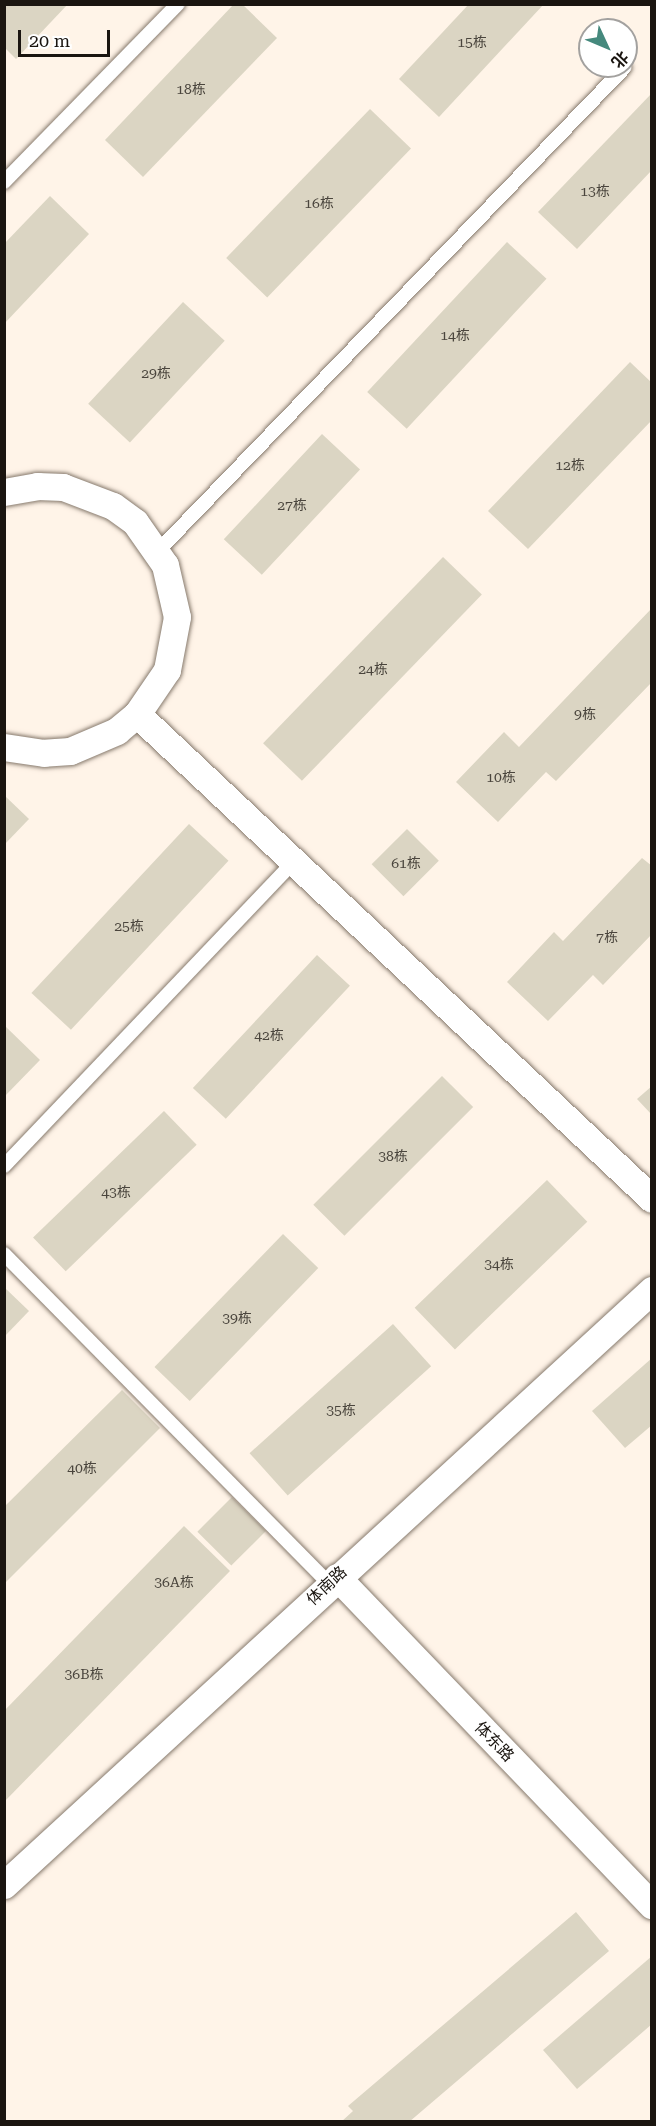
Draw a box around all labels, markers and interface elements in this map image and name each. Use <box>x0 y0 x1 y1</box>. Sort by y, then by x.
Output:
scale bar <box>21 18 112 56</box>
north arrow <box>578 18 638 78</box>
text: 20 m <box>29 30 70 51</box>
house number: 15栋 <box>457 34 487 50</box>
text: 北 <box>607 47 632 72</box>
house number: 18栋 <box>176 81 206 97</box>
house number: 13栋 <box>580 183 610 199</box>
house number: 16栋 <box>304 195 334 211</box>
house number: 14栋 <box>440 327 470 343</box>
house number: 29栋 <box>141 365 171 381</box>
house number: 12栋 <box>555 457 585 473</box>
house number: 27栋 <box>277 497 307 513</box>
house number: 24栋 <box>358 661 388 677</box>
house number: 9栋 <box>574 706 596 722</box>
house number: 10栋 <box>486 769 516 785</box>
house number: 61栋 <box>391 855 421 871</box>
house number: 25栋 <box>114 918 144 934</box>
house number: 7栋 <box>596 929 618 945</box>
house number: 42栋 <box>254 1027 284 1043</box>
house number: 38栋 <box>378 1148 408 1164</box>
house number: 43栋 <box>101 1184 131 1200</box>
house number: 34栋 <box>484 1256 514 1272</box>
house number: 39栋 <box>222 1310 252 1326</box>
house number: 35栋 <box>326 1402 356 1418</box>
house number: 40栋 <box>67 1460 97 1476</box>
street label: 体南路 <box>303 1563 351 1609</box>
house number: 36A栋 <box>154 1574 194 1590</box>
house number: 36B栋 <box>64 1666 104 1682</box>
street label: 体东路 <box>470 1718 518 1766</box>

